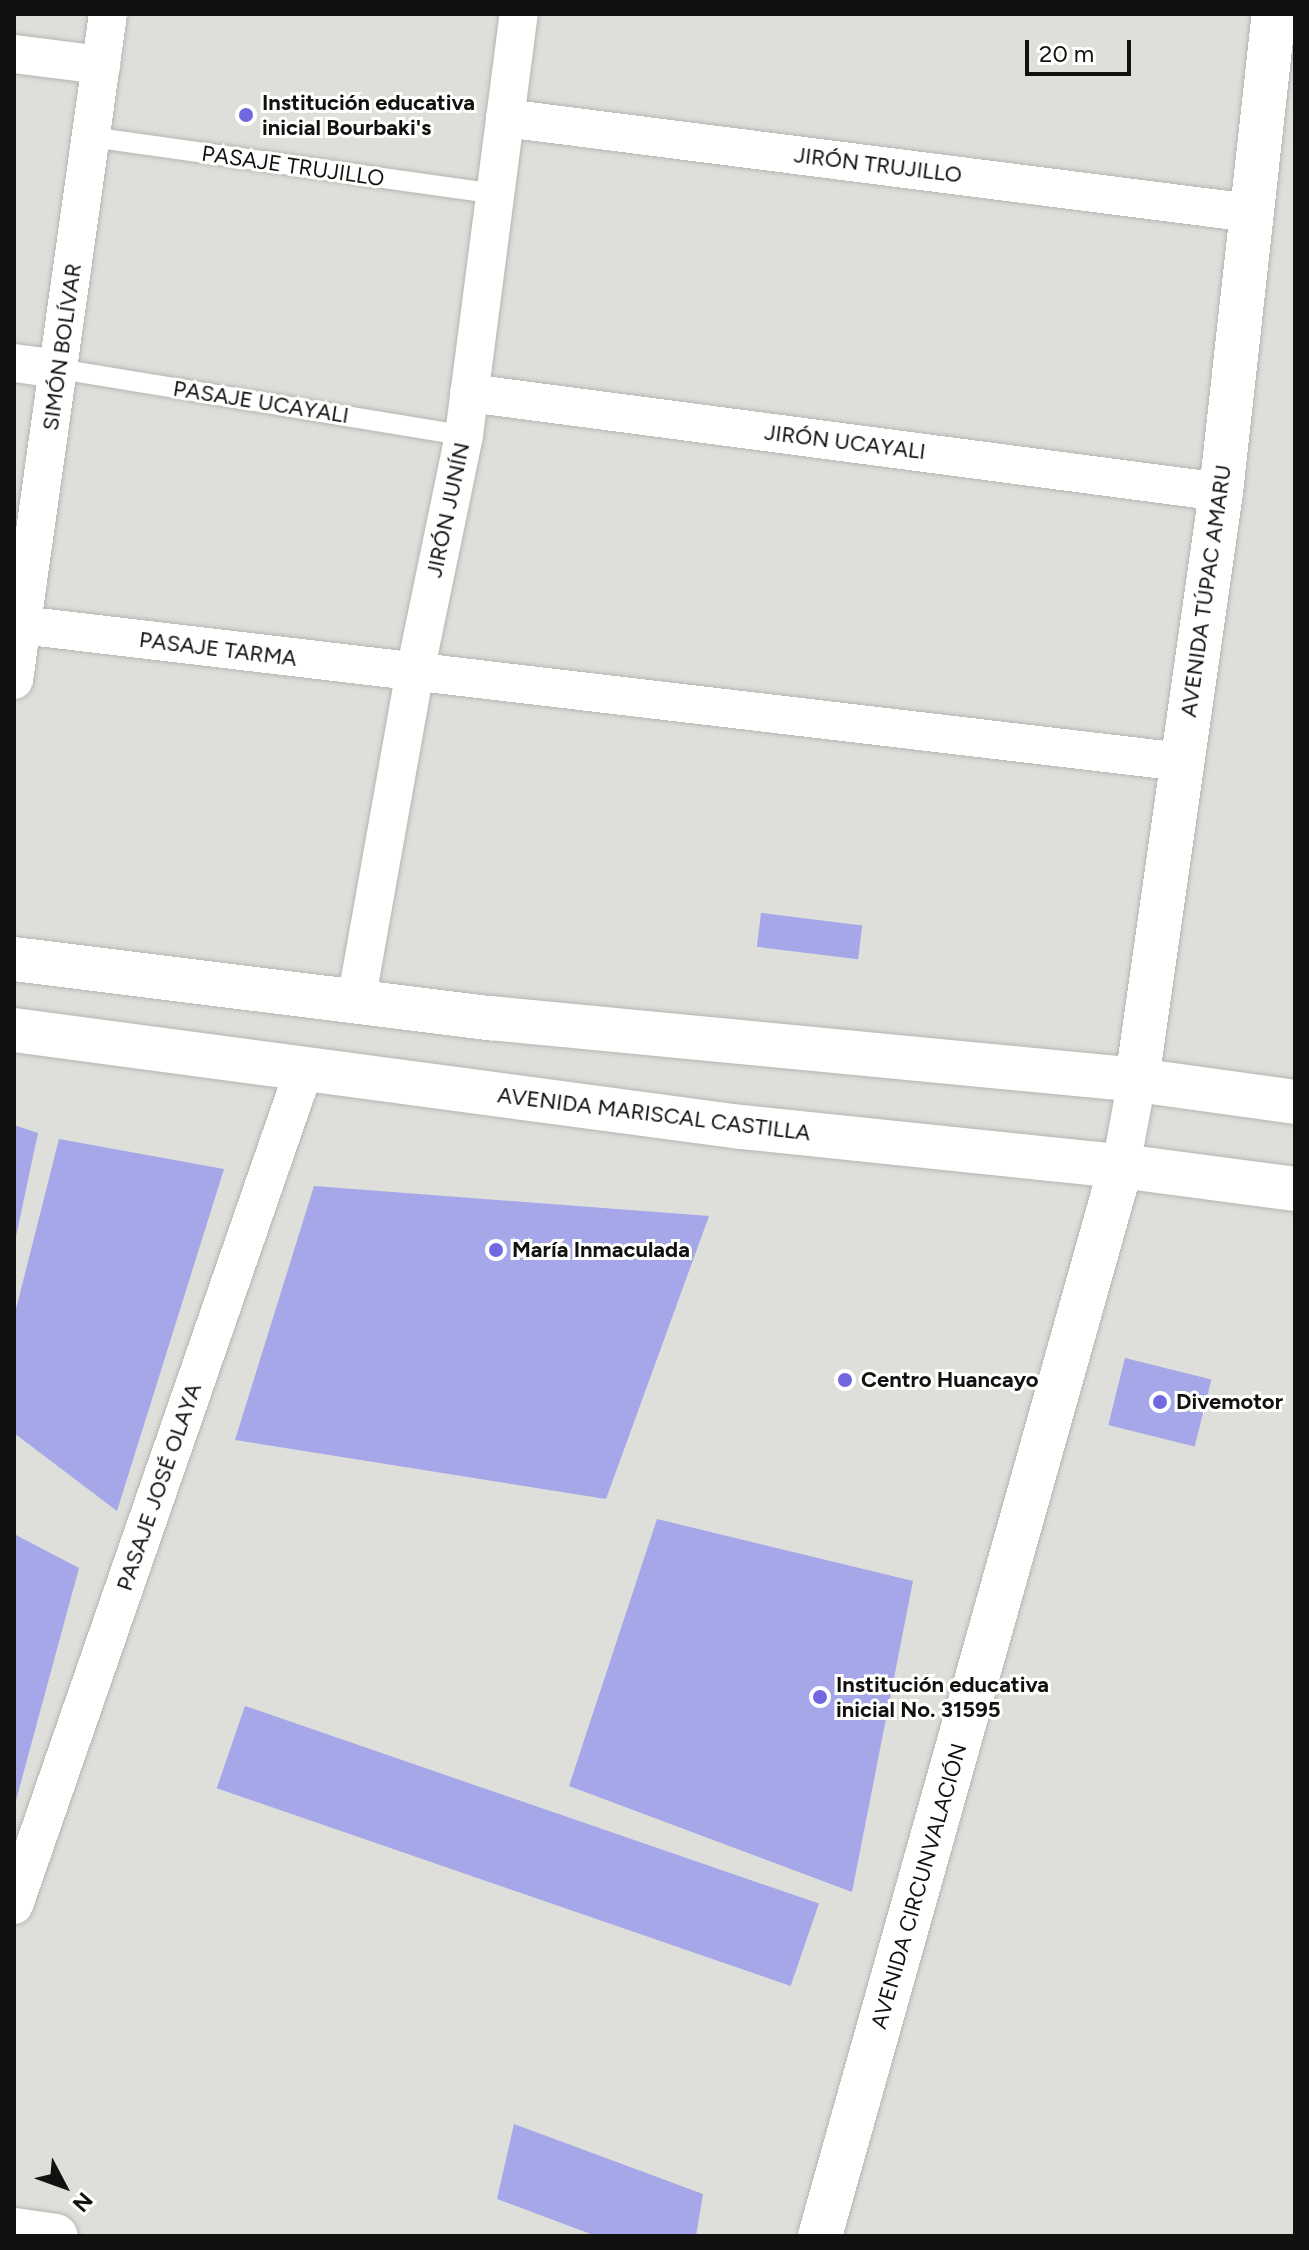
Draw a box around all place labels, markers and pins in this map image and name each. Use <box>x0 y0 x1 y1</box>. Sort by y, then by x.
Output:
place label: Institución educativa inicial Bourbaki's <box>262 89 475 140</box>
marker: Institución educativa inicial Bourbaki's <box>237 106 255 124</box>
place label: María Inmaculada <box>512 1237 690 1263</box>
marker: María Inmaculada <box>487 1241 505 1259</box>
place label: Centro Huancayo <box>861 1367 1039 1393</box>
marker: Centro Huancayo <box>836 1371 854 1389</box>
place label: Divemotor <box>1176 1389 1283 1415</box>
marker: Divemotor <box>1151 1393 1169 1411</box>
place label: Institución educativa inicial No. 31595 <box>836 1671 1049 1722</box>
marker: Institución educativa inicial No. 31595 <box>811 1688 829 1706</box>

